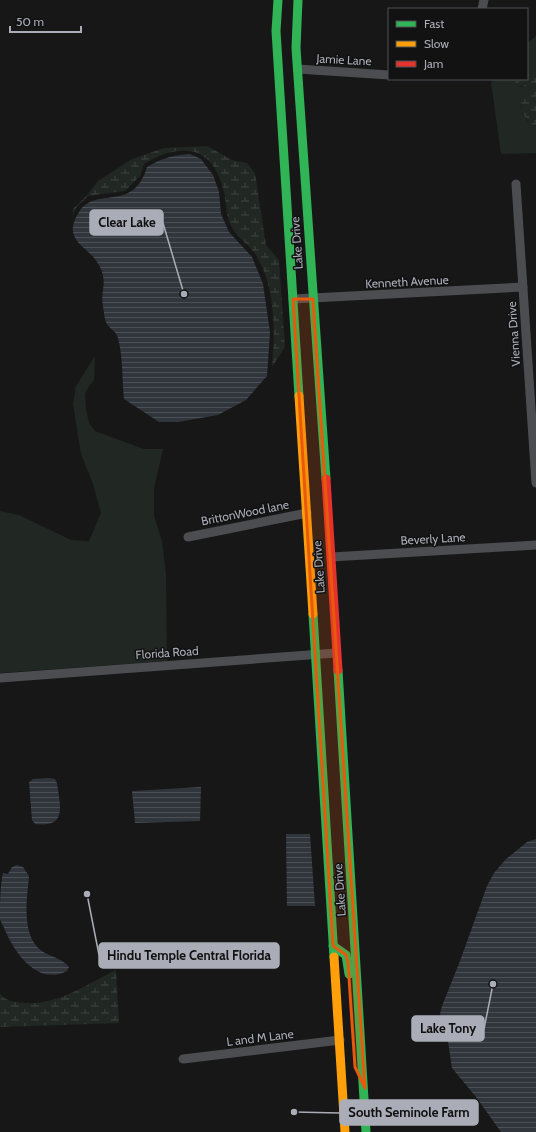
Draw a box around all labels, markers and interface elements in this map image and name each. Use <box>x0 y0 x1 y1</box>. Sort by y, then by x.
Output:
scale bar <box>10 8 81 34</box>
legend <box>388 8 528 80</box>
text: 50 m <box>16 14 44 29</box>
text: Fast <box>424 16 444 31</box>
text: Slow <box>424 36 449 51</box>
street label: Jamie Lane <box>315 51 372 68</box>
text: Jam <box>423 56 443 71</box>
callout: Clear Lake <box>90 210 163 235</box>
text: Clear Lake <box>98 214 156 230</box>
street label: Lake Drive <box>287 216 306 270</box>
street label: Kenneth Avenue <box>365 272 449 291</box>
street label: Vienna Drive <box>504 301 523 367</box>
street label: BrittonWood lane <box>200 497 290 528</box>
street label: Beverly Lane <box>400 529 466 548</box>
street label: Lake Drive <box>309 540 328 594</box>
street label: Florida Road <box>135 643 199 662</box>
street label: Lake Drive <box>330 863 349 917</box>
callout: Hindu Temple Central Florida <box>99 943 279 968</box>
text: Hindu Temple Central Florida <box>107 947 271 963</box>
callout: Lake Tony <box>412 1016 484 1041</box>
text: Lake Tony <box>420 1020 476 1036</box>
street label: L and M Lane <box>225 1026 294 1049</box>
callout: South Seminole Farm <box>340 1100 478 1125</box>
text: South Seminole Farm <box>348 1104 470 1120</box>

